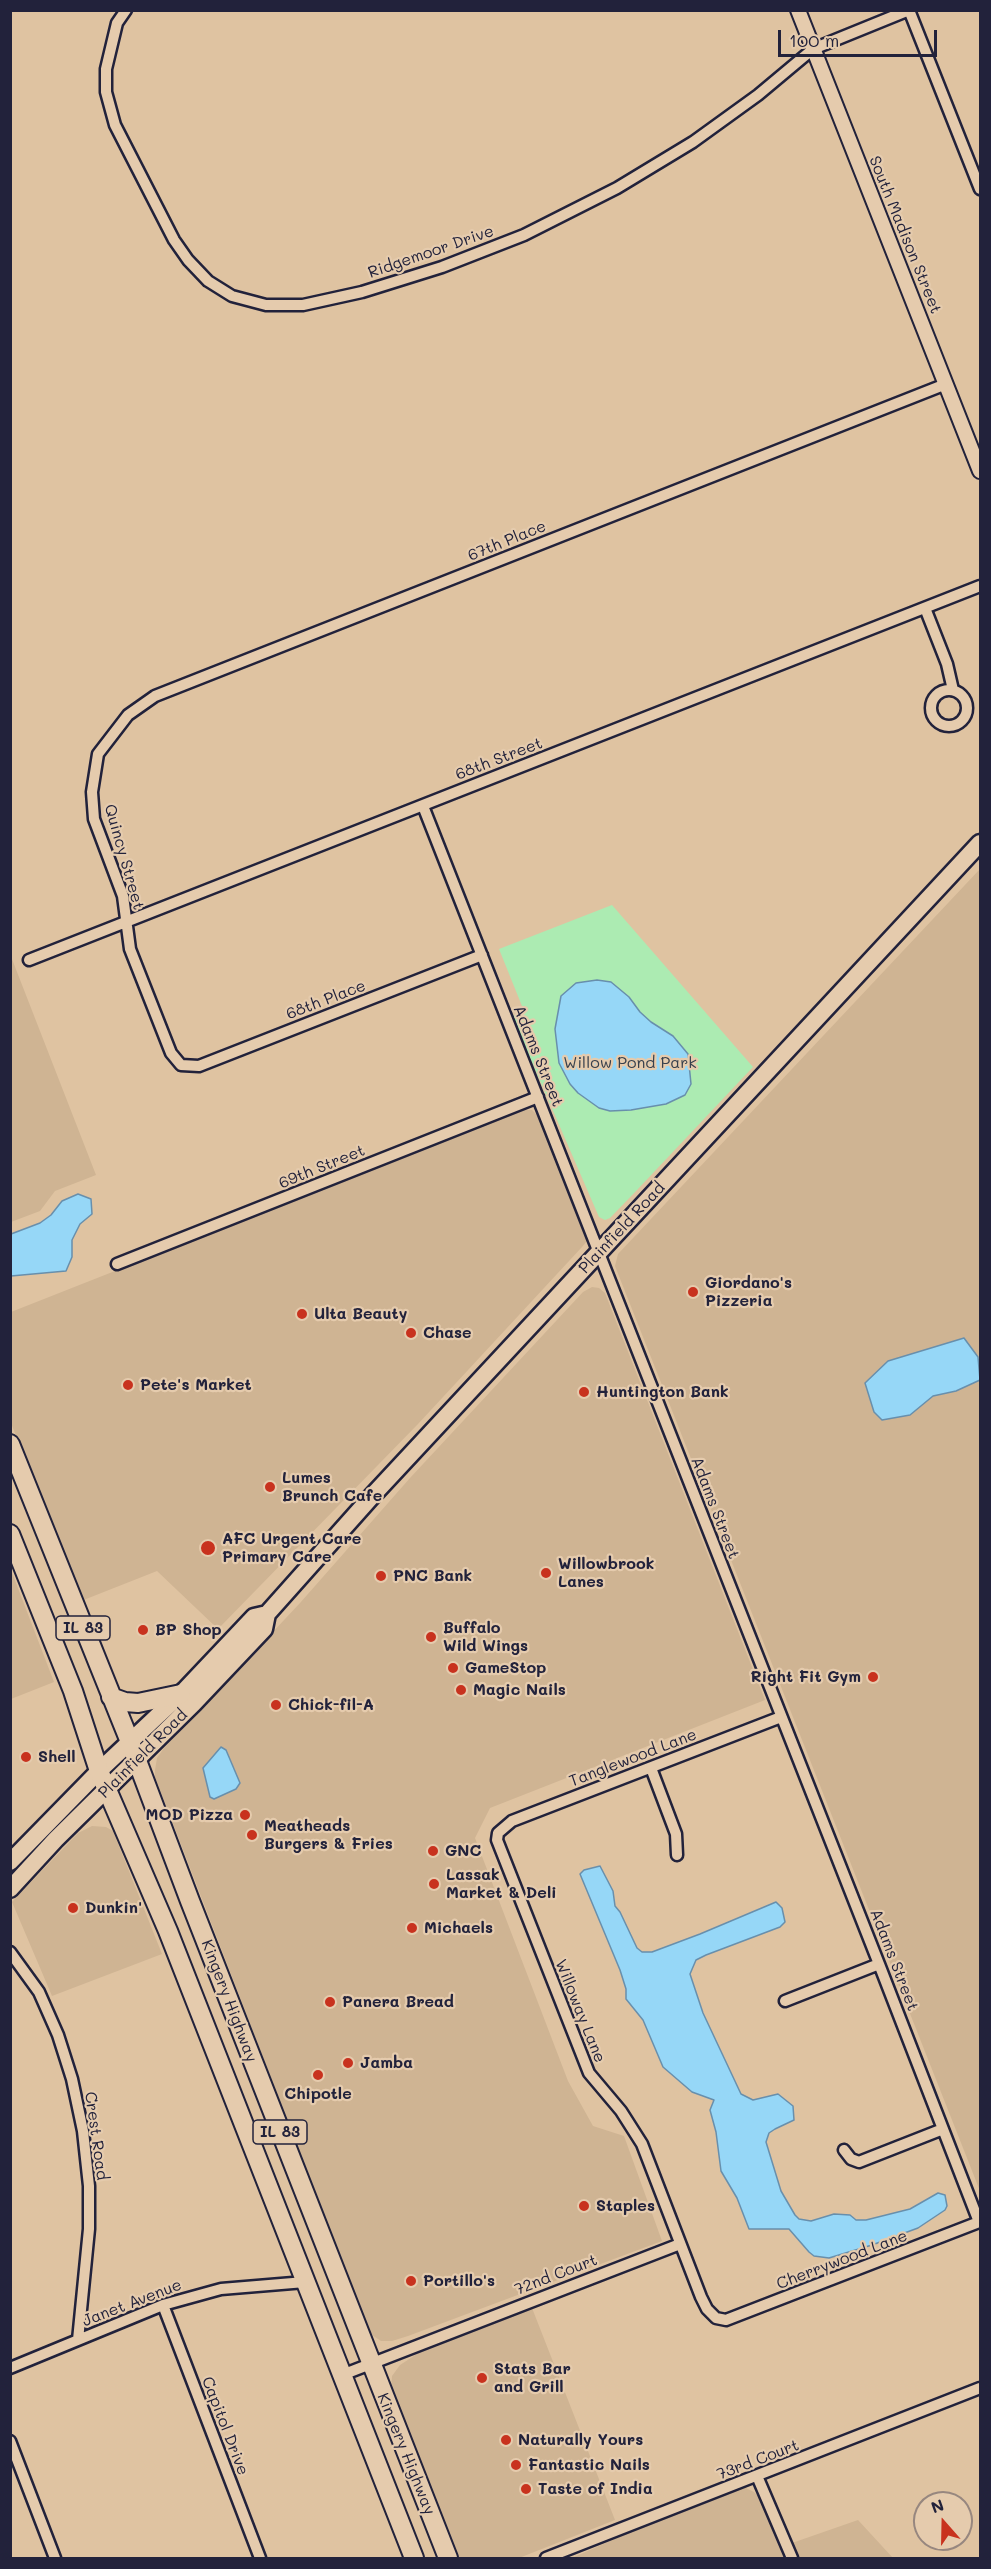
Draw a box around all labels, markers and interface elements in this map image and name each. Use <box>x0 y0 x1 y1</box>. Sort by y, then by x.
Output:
scale bar <box>781 18 940 56</box>
text: 100 m <box>789 28 839 52</box>
street label: South Madison Street <box>865 153 945 317</box>
street label: Ridgemoor Drive <box>366 221 496 283</box>
street label: 67th Place <box>465 517 549 565</box>
street label: 68th Street <box>453 734 545 784</box>
street label: Quincy Street <box>100 802 148 912</box>
street label: 68th Place <box>284 976 368 1024</box>
street label: Adams Street <box>509 1002 567 1110</box>
park label: Willow Pond Park <box>563 1053 697 1073</box>
street label: 69th Street <box>276 1141 368 1193</box>
street label: Plainfield Road <box>575 1178 669 1278</box>
place label: Giordano's Pizzeria <box>705 1273 792 1311</box>
marker: Giordano's Pizzeria <box>686 1285 700 1299</box>
place label: Ulta Beauty <box>314 1304 407 1324</box>
marker: Ulta Beauty <box>295 1307 309 1321</box>
place label: Chase <box>423 1323 472 1343</box>
marker: Chase <box>404 1326 418 1340</box>
place label: Pete's Market <box>140 1375 252 1395</box>
marker: Pete's Market <box>121 1378 135 1392</box>
place label: Huntington Bank <box>596 1382 729 1402</box>
marker: Huntington Bank <box>577 1385 591 1399</box>
street label: Adams Street <box>687 1454 743 1562</box>
place label: Lumes Brunch Cafe <box>282 1468 382 1506</box>
marker: Lumes Brunch Cafe <box>263 1480 277 1494</box>
place label: AFC Urgent Care Primary Care <box>222 1529 361 1567</box>
marker: AFC Urgent Care Primary Care <box>199 1539 217 1557</box>
place label: Willowbrook Lanes <box>558 1554 654 1592</box>
place label: PNC Bank <box>393 1566 472 1586</box>
marker: Willowbrook Lanes <box>539 1566 553 1580</box>
marker: PNC Bank <box>374 1569 388 1583</box>
road number: IL 83 <box>56 1616 110 1640</box>
place label: Buffalo Wild Wings <box>443 1618 528 1656</box>
place label: BP Shop <box>155 1620 222 1640</box>
marker: BP Shop <box>136 1623 150 1637</box>
marker: Buffalo Wild Wings <box>424 1630 438 1644</box>
place label: GameStop <box>465 1658 546 1678</box>
marker: GameStop <box>446 1661 460 1675</box>
place label: Right Fit Gym <box>751 1667 861 1687</box>
marker: Right Fit Gym <box>866 1670 880 1684</box>
place label: Magic Nails <box>473 1680 566 1700</box>
marker: Magic Nails <box>454 1683 468 1697</box>
place label: Chick-fil-A <box>288 1695 374 1715</box>
marker: Chick-fil-A <box>269 1698 283 1712</box>
street label: Plainfield Road <box>95 1706 191 1802</box>
street label: Tanglewood Lane <box>567 1725 699 1791</box>
place label: Shell <box>38 1747 75 1767</box>
marker: Shell <box>19 1750 33 1764</box>
place label: MOD Pizza <box>146 1805 233 1825</box>
marker: MOD Pizza <box>238 1808 252 1822</box>
place label: Meatheads Burgers & Fries <box>264 1816 393 1854</box>
marker: Meatheads Burgers & Fries <box>245 1828 259 1842</box>
place label: GNC <box>445 1841 481 1861</box>
marker: GNC <box>426 1844 440 1858</box>
place label: Lassak Market & Deli <box>446 1865 557 1903</box>
marker: Lassak Market & Deli <box>427 1877 441 1891</box>
place label: Dunkin' <box>85 1898 142 1918</box>
marker: Dunkin' <box>66 1901 80 1915</box>
street label: Adams Street <box>866 1906 922 2014</box>
place label: Michaels <box>424 1918 493 1938</box>
marker: Michaels <box>405 1921 419 1935</box>
street label: Kingery Highway <box>197 1937 261 2065</box>
street label: Willoway Lane <box>551 1957 609 2065</box>
place label: Panera Bread <box>342 1992 454 2012</box>
marker: Panera Bread <box>323 1995 337 2009</box>
place label: Jamba <box>360 2053 413 2073</box>
marker: Jamba <box>341 2056 355 2070</box>
marker: Chipotle <box>311 2068 325 2082</box>
place label: Chipotle <box>284 2084 352 2104</box>
street label: Crest Road <box>80 2091 112 2181</box>
road number: IL 83 <box>253 2120 307 2144</box>
place label: Staples <box>596 2196 655 2216</box>
marker: Staples <box>577 2199 591 2213</box>
street label: Cherrywood Lane <box>774 2226 910 2294</box>
street label: 72nd Court <box>512 2251 600 2299</box>
place label: Portillo's <box>423 2271 495 2291</box>
marker: Portillo's <box>404 2274 418 2288</box>
street label: Janet Avenue <box>80 2275 184 2331</box>
place label: Stats Bar and Grill <box>494 2359 571 2397</box>
marker: Stats Bar and Grill <box>475 2371 489 2385</box>
street label: Capitol Drive <box>197 2374 253 2478</box>
street label: Kingery Highway <box>373 2390 439 2518</box>
place label: Naturally Yours <box>518 2430 643 2450</box>
marker: Naturally Yours <box>499 2433 513 2447</box>
street label: 73rd Court <box>714 2436 802 2484</box>
place label: Fantastic Nails <box>528 2455 650 2475</box>
marker: Fantastic Nails <box>509 2458 523 2472</box>
place label: Taste of India <box>538 2479 653 2499</box>
marker: Taste of India <box>519 2482 533 2496</box>
north arrow <box>913 2491 973 2551</box>
text: N <box>928 2494 947 2517</box>

